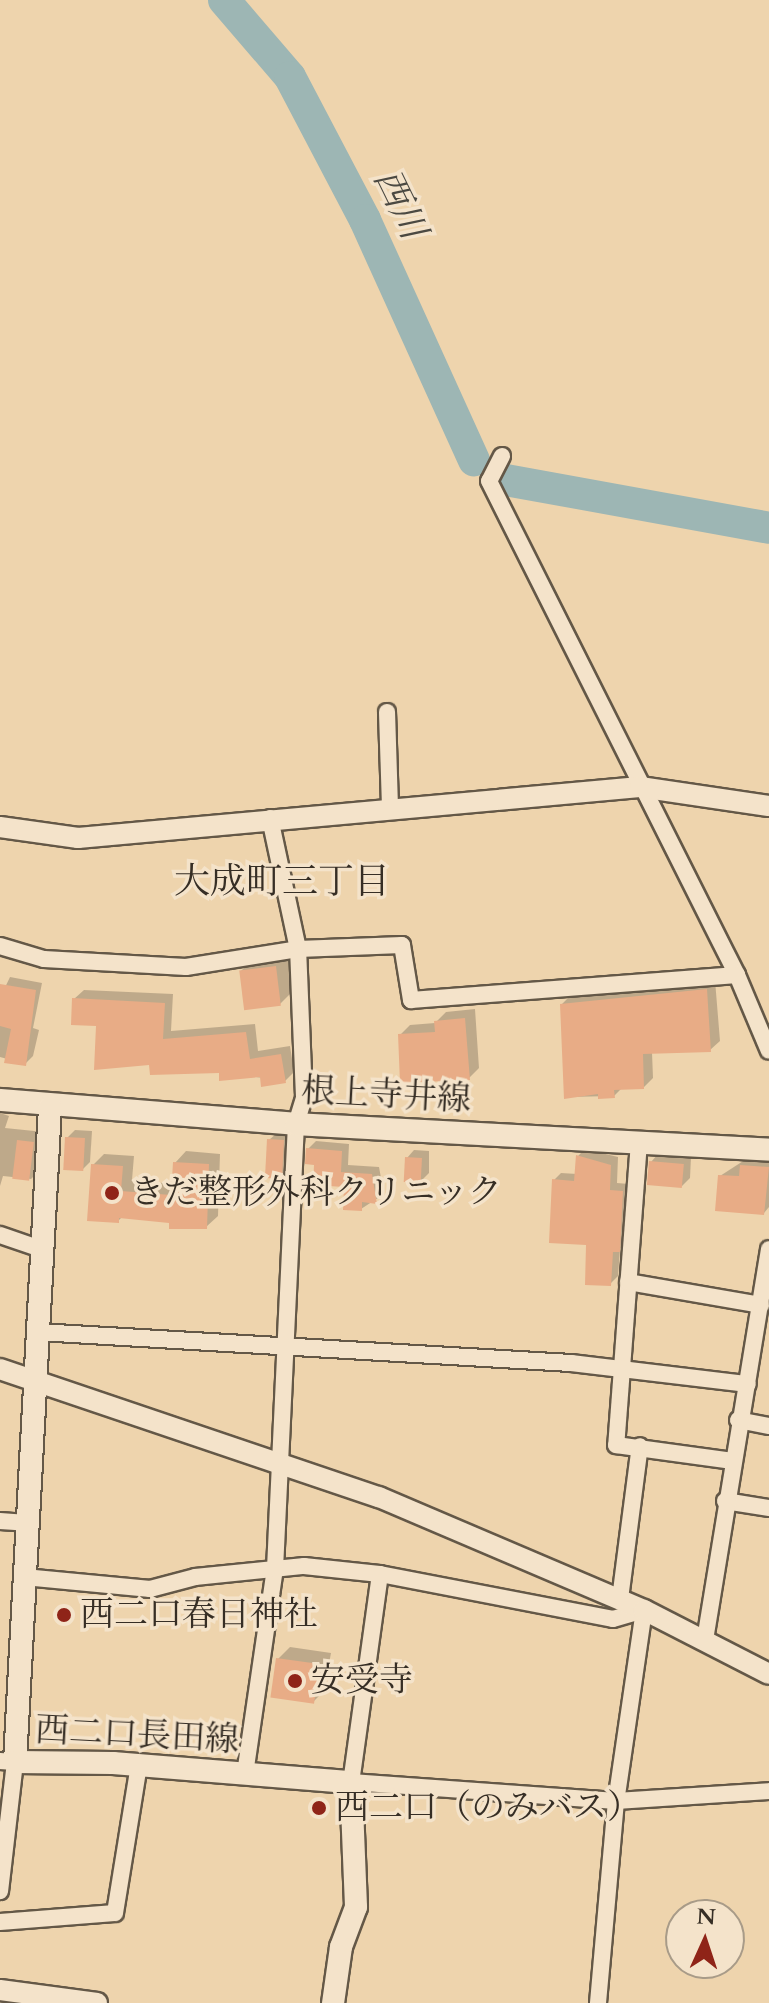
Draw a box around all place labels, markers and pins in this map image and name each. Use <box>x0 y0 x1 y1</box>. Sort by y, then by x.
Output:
place label: きだ整形外科クリニック <box>130 1173 504 1213</box>
marker: きだ整形外科クリニック <box>101 1182 123 1204</box>
place label: 西二口春日神社 <box>80 1595 318 1635</box>
marker: 西二口春日神社 <box>55 1606 73 1624</box>
place label: 安受寺 <box>311 1661 413 1701</box>
marker: 安受寺 <box>286 1672 304 1690</box>
place label: 西二口（のみバス） <box>335 1788 641 1828</box>
marker: 西二口（のみバス） <box>310 1799 328 1817</box>

